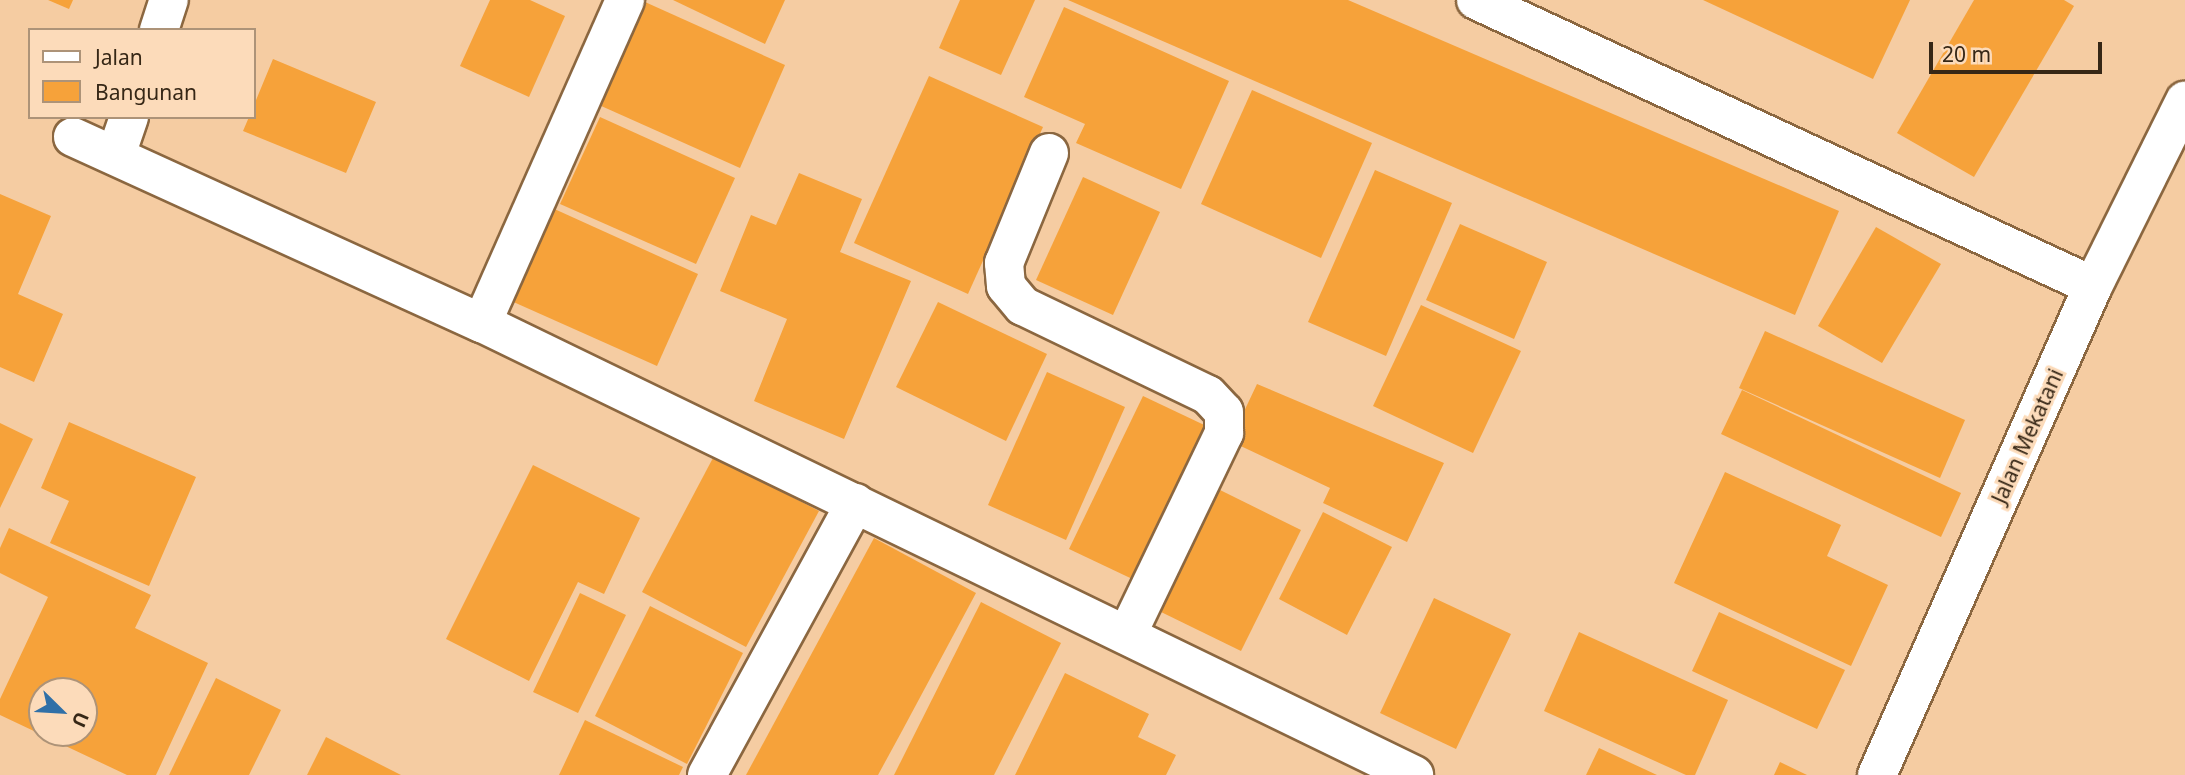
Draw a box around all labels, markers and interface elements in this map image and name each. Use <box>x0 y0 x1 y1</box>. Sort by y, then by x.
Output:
legend <box>28 28 256 119</box>
scale bar <box>1933 28 2106 72</box>
text: 20 m <box>1942 40 1991 68</box>
text: Jalan <box>95 43 143 71</box>
text: Bangunan <box>95 78 197 106</box>
street label: Jalan Mekatani <box>1986 365 2068 507</box>
north arrow <box>28 677 98 747</box>
text: U <box>66 708 95 732</box>

